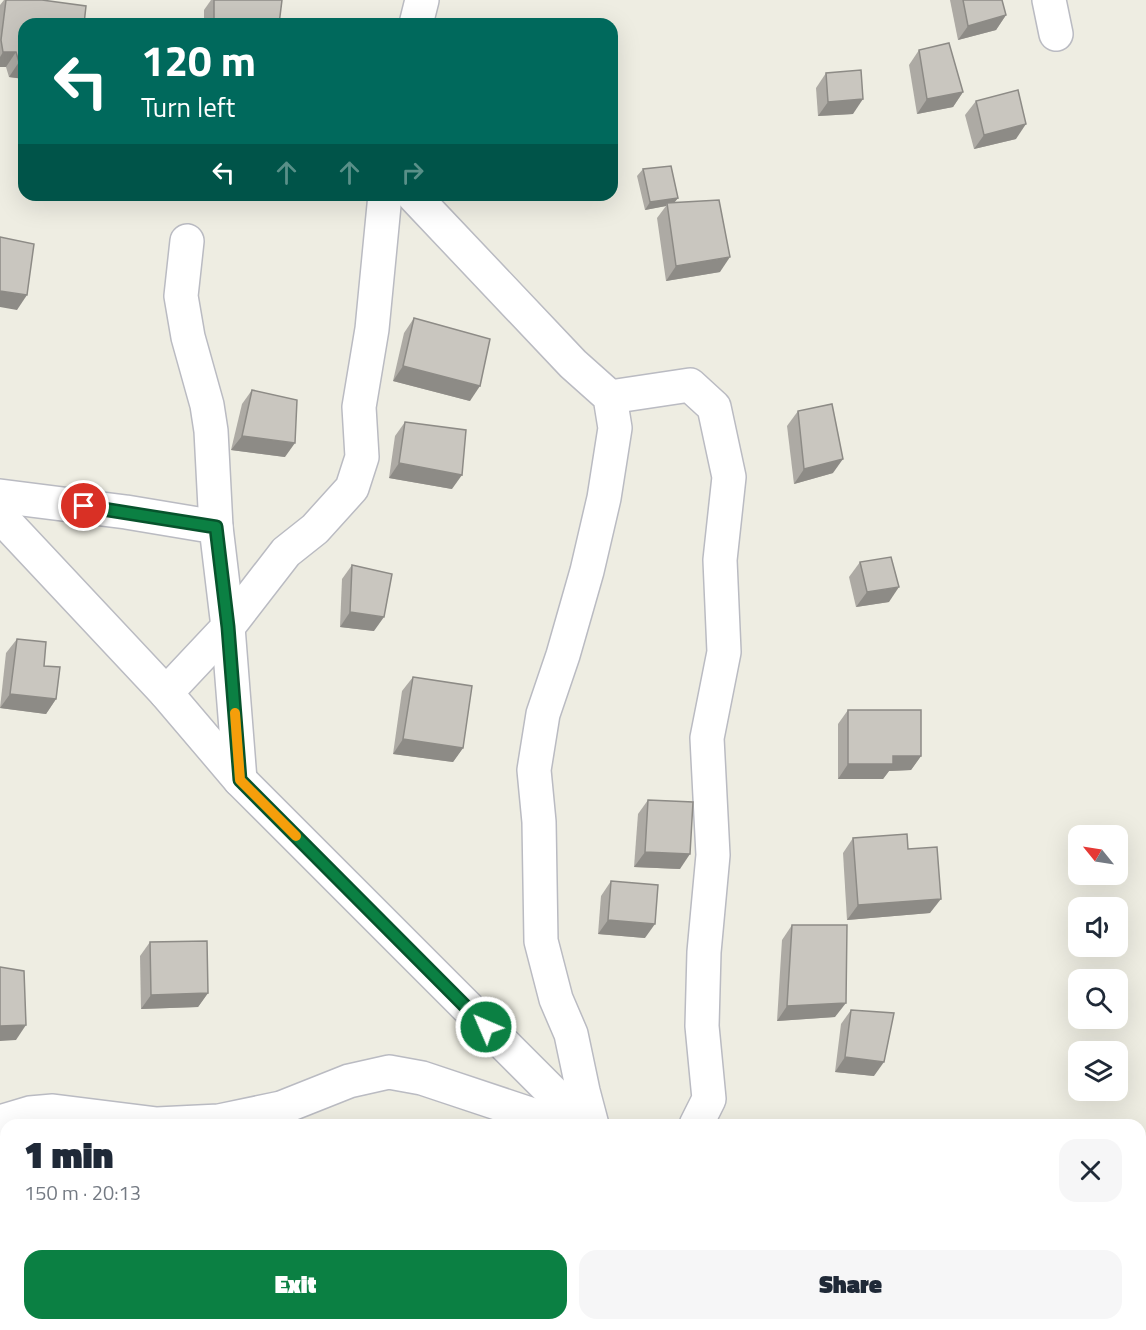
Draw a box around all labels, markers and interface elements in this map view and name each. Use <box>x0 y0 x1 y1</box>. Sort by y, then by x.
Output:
text: 120 m <box>141 28 256 92</box>
icon: left <box>42 42 120 120</box>
text: Turn left <box>141 86 235 127</box>
icon: left <box>207 156 240 189</box>
icon: ahead <box>270 156 303 189</box>
icon: ahead <box>333 156 366 189</box>
icon: right <box>396 156 429 189</box>
pin <box>58 480 109 531</box>
icon: arrive <box>67 489 100 522</box>
north arrow <box>1068 825 1128 885</box>
map controls <box>1068 825 1128 1101</box>
button: sound <box>1068 897 1128 957</box>
button: search <box>1068 969 1128 1029</box>
position arrow <box>454 995 518 1059</box>
button: layers <box>1068 1041 1128 1101</box>
text: 1 min <box>24 1127 113 1182</box>
button: close <box>1059 1139 1122 1202</box>
text: 150 m · 20:13 <box>24 1177 141 1208</box>
button: Exit <box>24 1250 567 1319</box>
button: Share <box>579 1250 1122 1319</box>

